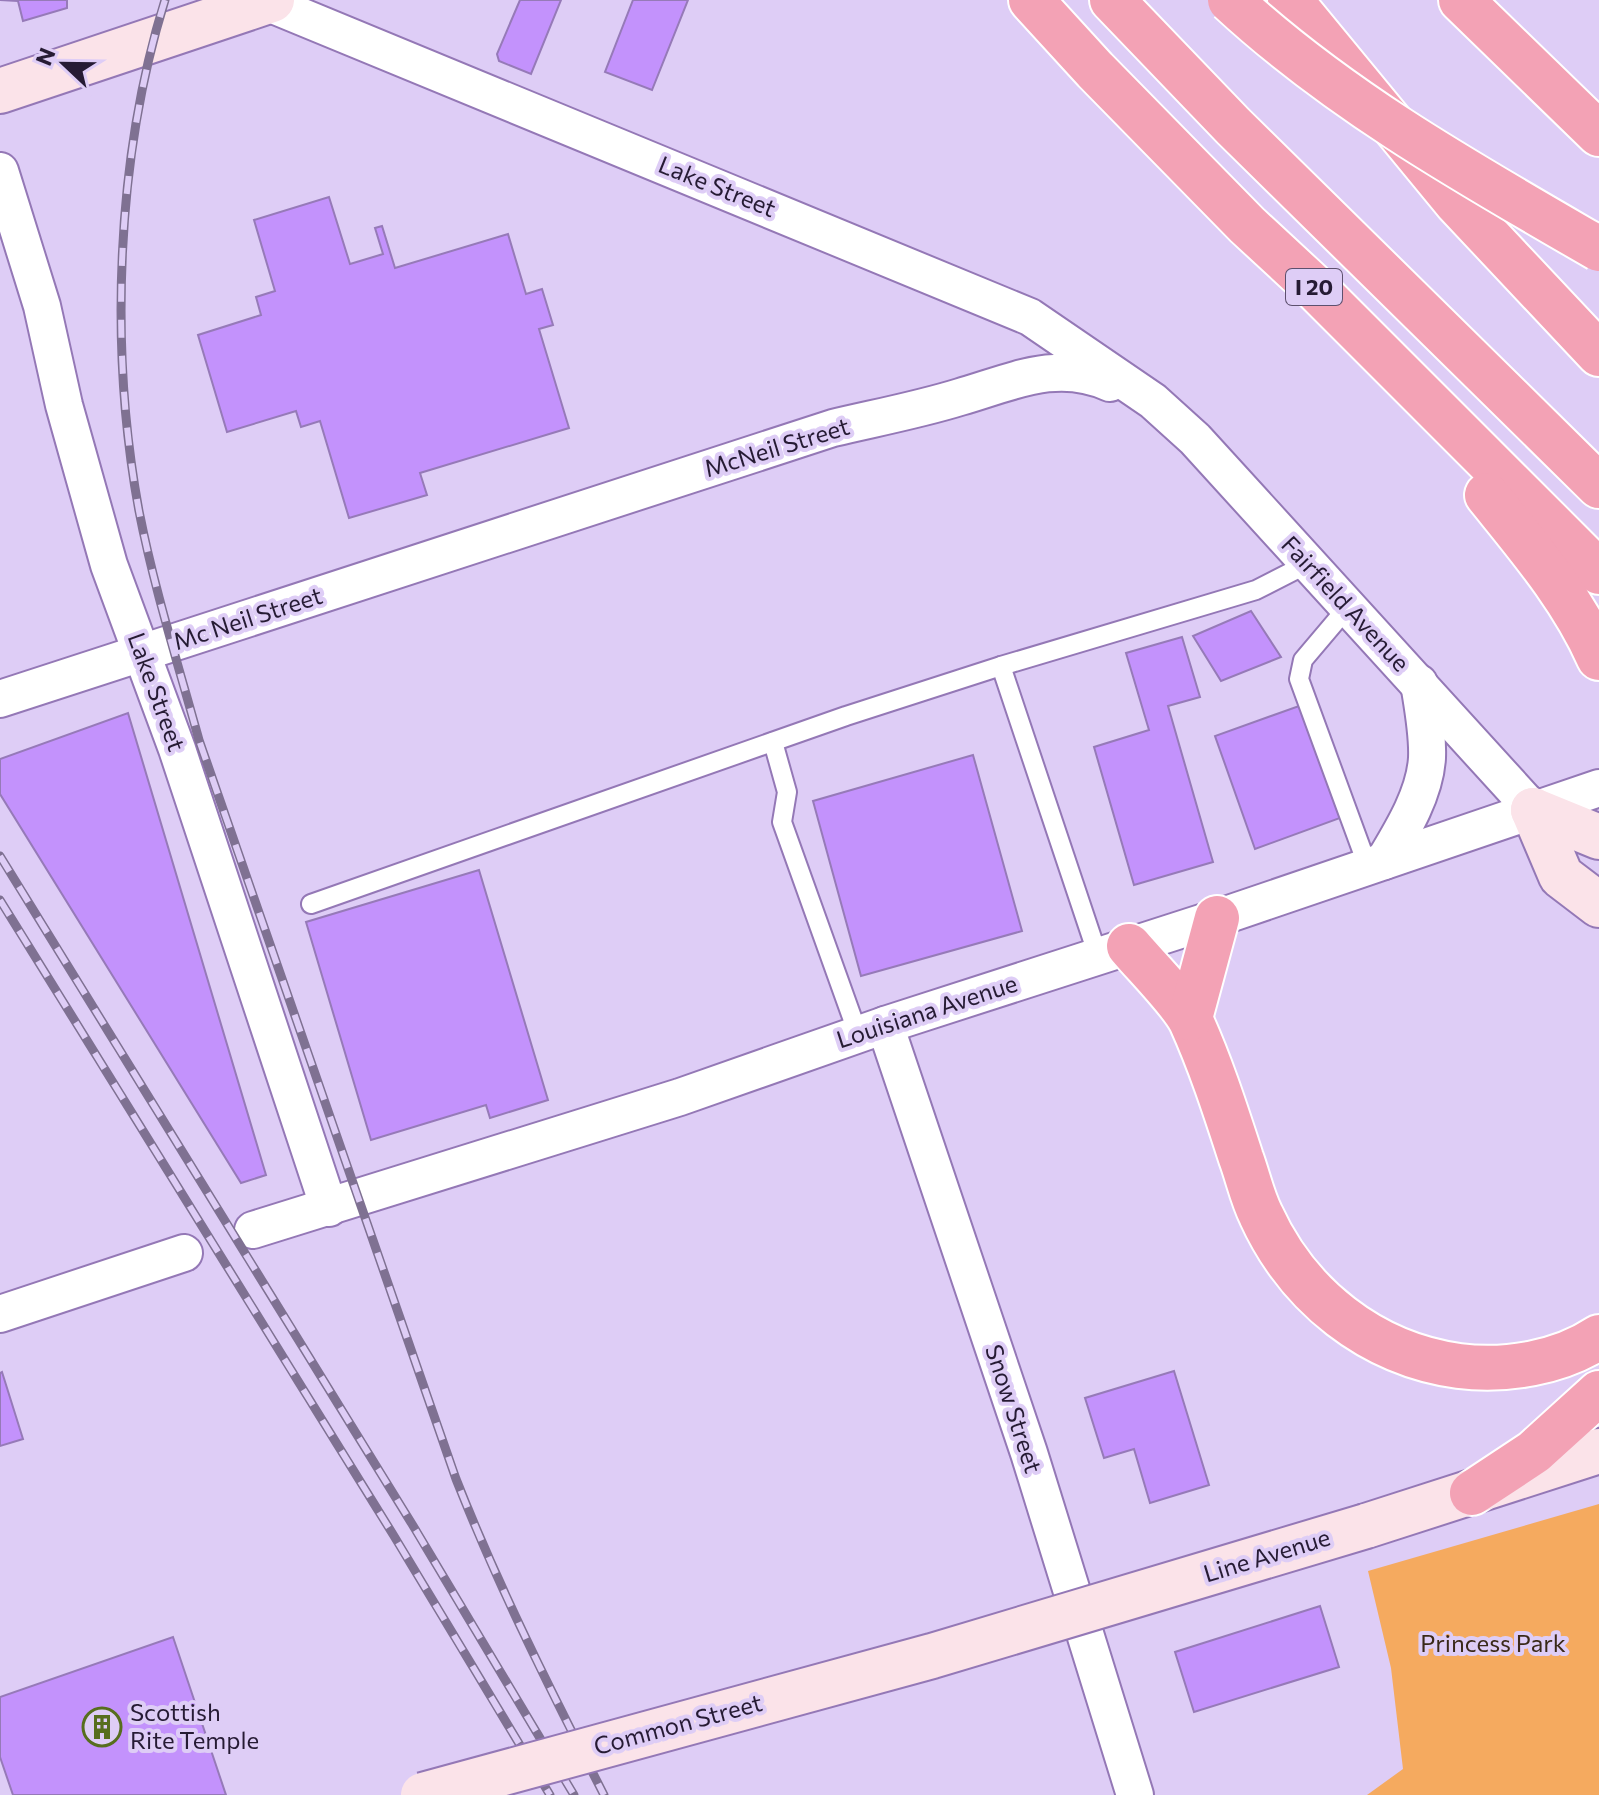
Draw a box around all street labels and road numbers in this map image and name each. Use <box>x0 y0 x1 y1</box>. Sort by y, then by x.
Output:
street label: Lake Street <box>655 149 781 222</box>
road number: I 20 <box>1286 269 1342 305</box>
street label: McNeil Street <box>700 411 853 482</box>
street label: Fairfield Avenue <box>1276 529 1416 677</box>
street label: Mc Neil Street <box>169 580 326 655</box>
street label: Lake Street <box>123 628 192 755</box>
street label: Louisiana Avenue <box>833 968 1021 1053</box>
street label: Snow Street <box>980 1341 1049 1477</box>
street label: Line Avenue <box>1200 1522 1333 1588</box>
street label: Common Street <box>590 1687 765 1760</box>

